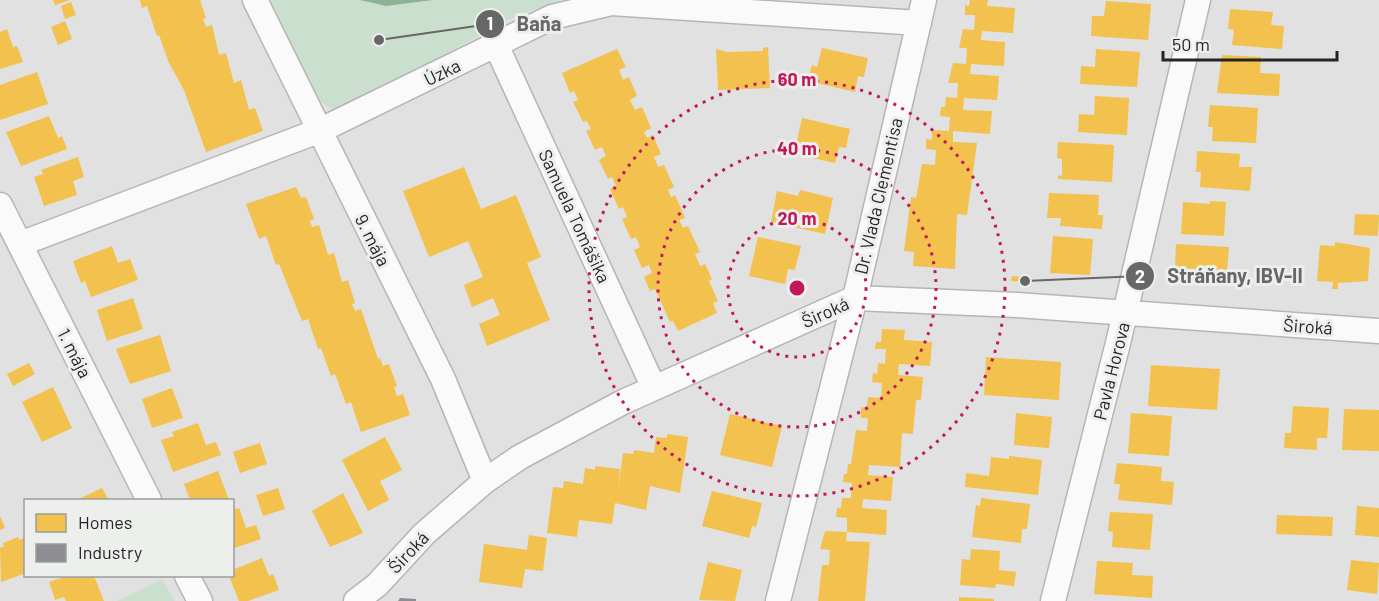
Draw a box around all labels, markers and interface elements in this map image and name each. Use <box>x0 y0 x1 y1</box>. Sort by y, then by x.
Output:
callout: Baňa <box>475 5 573 43</box>
text: Baňa <box>517 11 561 35</box>
text: 1 <box>487 12 493 34</box>
scale bar <box>1163 24 1337 62</box>
text: 50 m <box>1172 33 1210 55</box>
street label: Úzka <box>420 54 464 90</box>
text: 60 m <box>778 68 816 90</box>
street label: Dr. Vlada Clementisa <box>849 116 907 276</box>
text: 40 m <box>777 137 817 159</box>
street label: Samuela Tomášika <box>534 146 616 286</box>
text: 20 m <box>778 207 816 229</box>
street label: 9. mája <box>351 210 395 270</box>
callout: Stráňany, IBV-II <box>1125 257 1315 295</box>
text: Stráňany, IBV-II <box>1167 263 1303 287</box>
text: 2 <box>1135 265 1145 287</box>
centre of rings <box>787 278 807 298</box>
street label: Široká <box>798 292 852 332</box>
street label: Široká <box>1283 313 1333 339</box>
street label: Pavla Horova <box>1088 320 1134 422</box>
street label: 1. mája <box>53 325 97 381</box>
legend <box>24 499 234 577</box>
text: Homes <box>78 511 132 533</box>
street label: Široká <box>383 526 433 578</box>
text: Industry <box>78 541 142 563</box>

